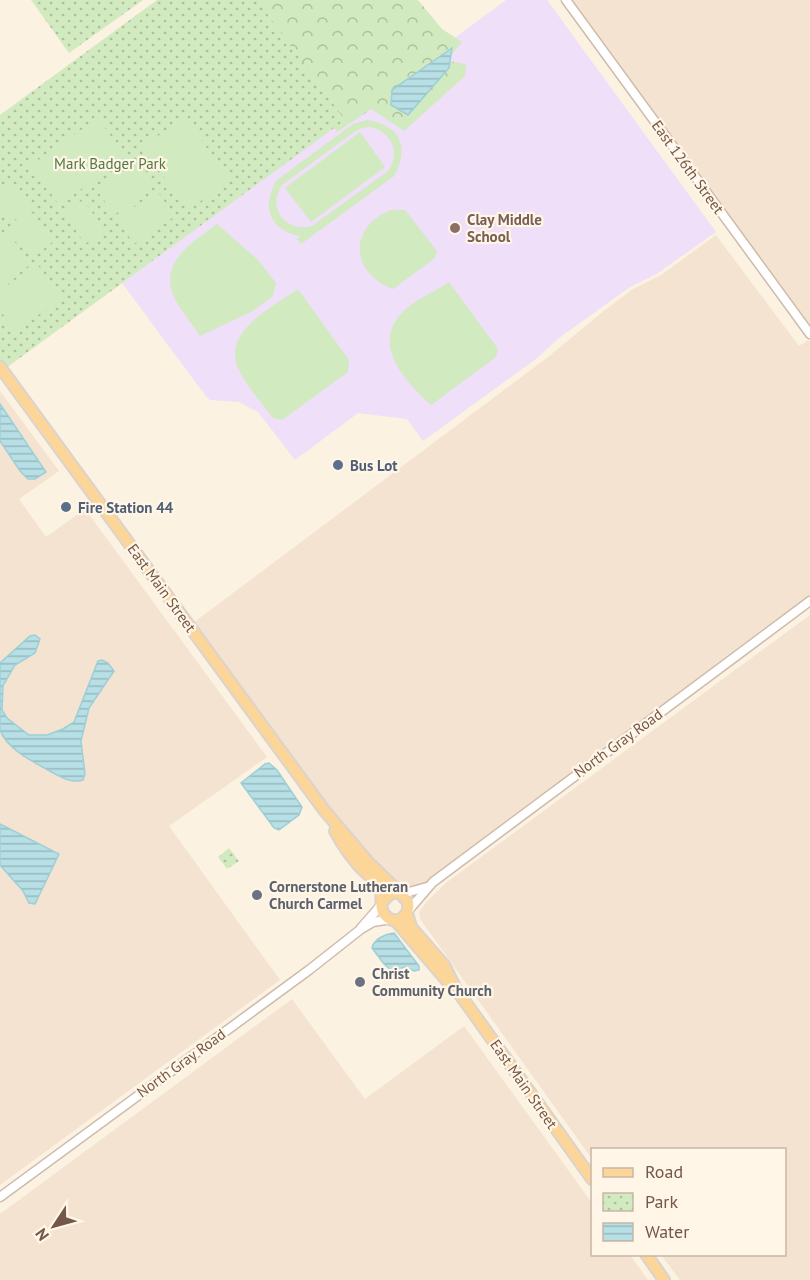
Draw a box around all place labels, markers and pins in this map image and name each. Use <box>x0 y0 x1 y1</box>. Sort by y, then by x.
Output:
place label: Clay Middle School <box>467 210 542 246</box>
marker: Clay Middle School <box>448 221 462 235</box>
place label: Bus Lot <box>350 456 398 475</box>
marker: Bus Lot <box>331 458 345 472</box>
place label: Fire Station 44 <box>78 498 174 517</box>
marker: Fire Station 44 <box>59 500 73 514</box>
place label: Cornerstone Lutheran Church Carmel <box>269 877 408 913</box>
marker: Cornerstone Lutheran Church Carmel <box>250 888 264 902</box>
place label: Christ Community Church <box>372 964 492 1000</box>
marker: Christ Community Church <box>353 975 367 989</box>

